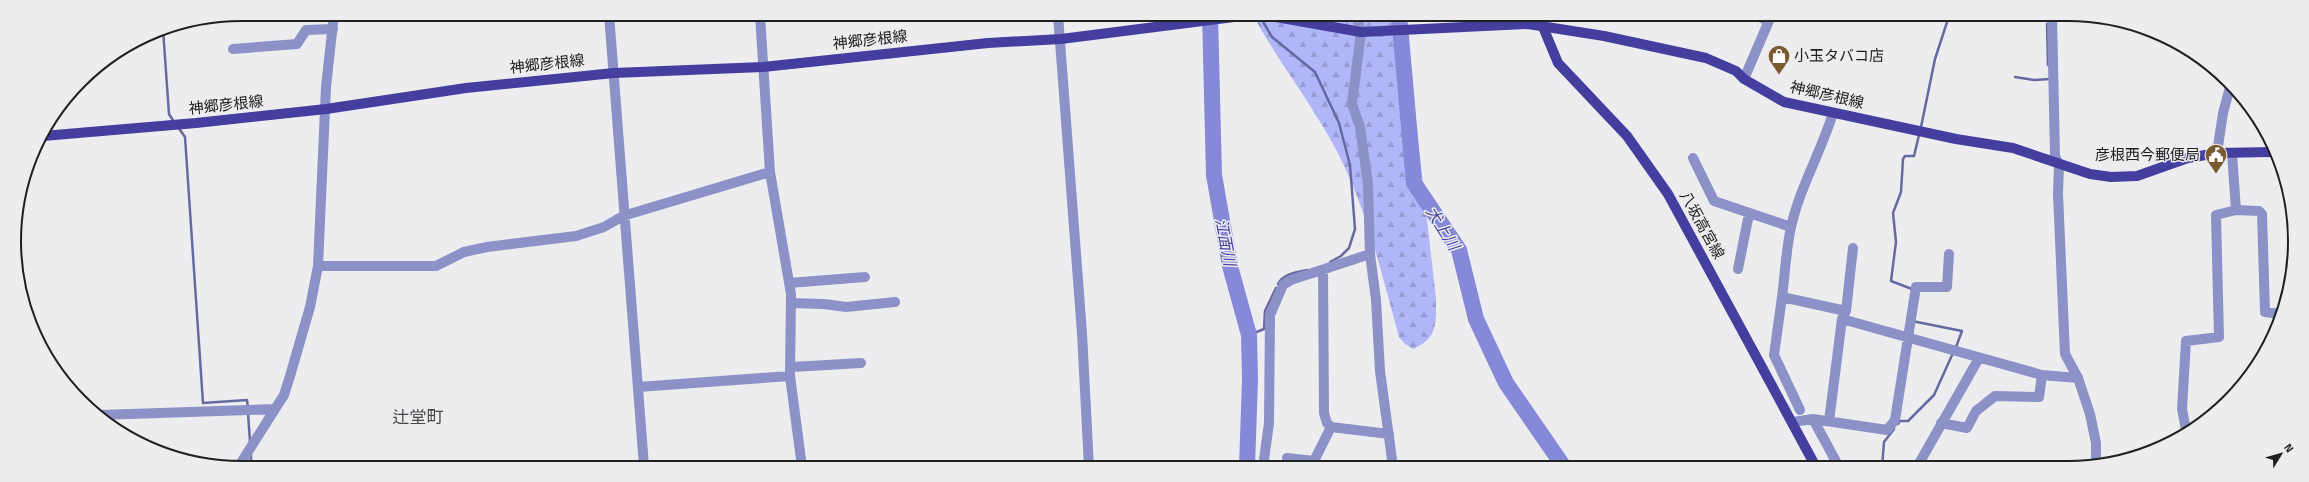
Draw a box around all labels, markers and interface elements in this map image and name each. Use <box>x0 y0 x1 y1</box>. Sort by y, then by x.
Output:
street label: 神郷彦根線 <box>831 24 908 55</box>
shop icon: 小玉タバコ店 <box>1766 43 1792 76</box>
place label: 小玉タバコ店 <box>1794 44 1884 67</box>
street label: 神郷彦根線 <box>508 48 585 79</box>
street label: 神郷彦根線 <box>1788 75 1866 114</box>
street label: 神郷彦根線 <box>187 89 264 120</box>
public building icon: 彦根西今郵便局 <box>2203 142 2229 175</box>
place label: 彦根西今郵便局 <box>2095 143 2200 166</box>
street label: 八坂高宮線 <box>1674 186 1731 263</box>
water label: 犬上川 <box>1420 201 1467 256</box>
water label: 江面川 <box>1210 216 1243 270</box>
district label: 辻堂町 <box>393 404 444 430</box>
north arrow <box>2261 434 2301 474</box>
text: N <box>2280 440 2298 456</box>

